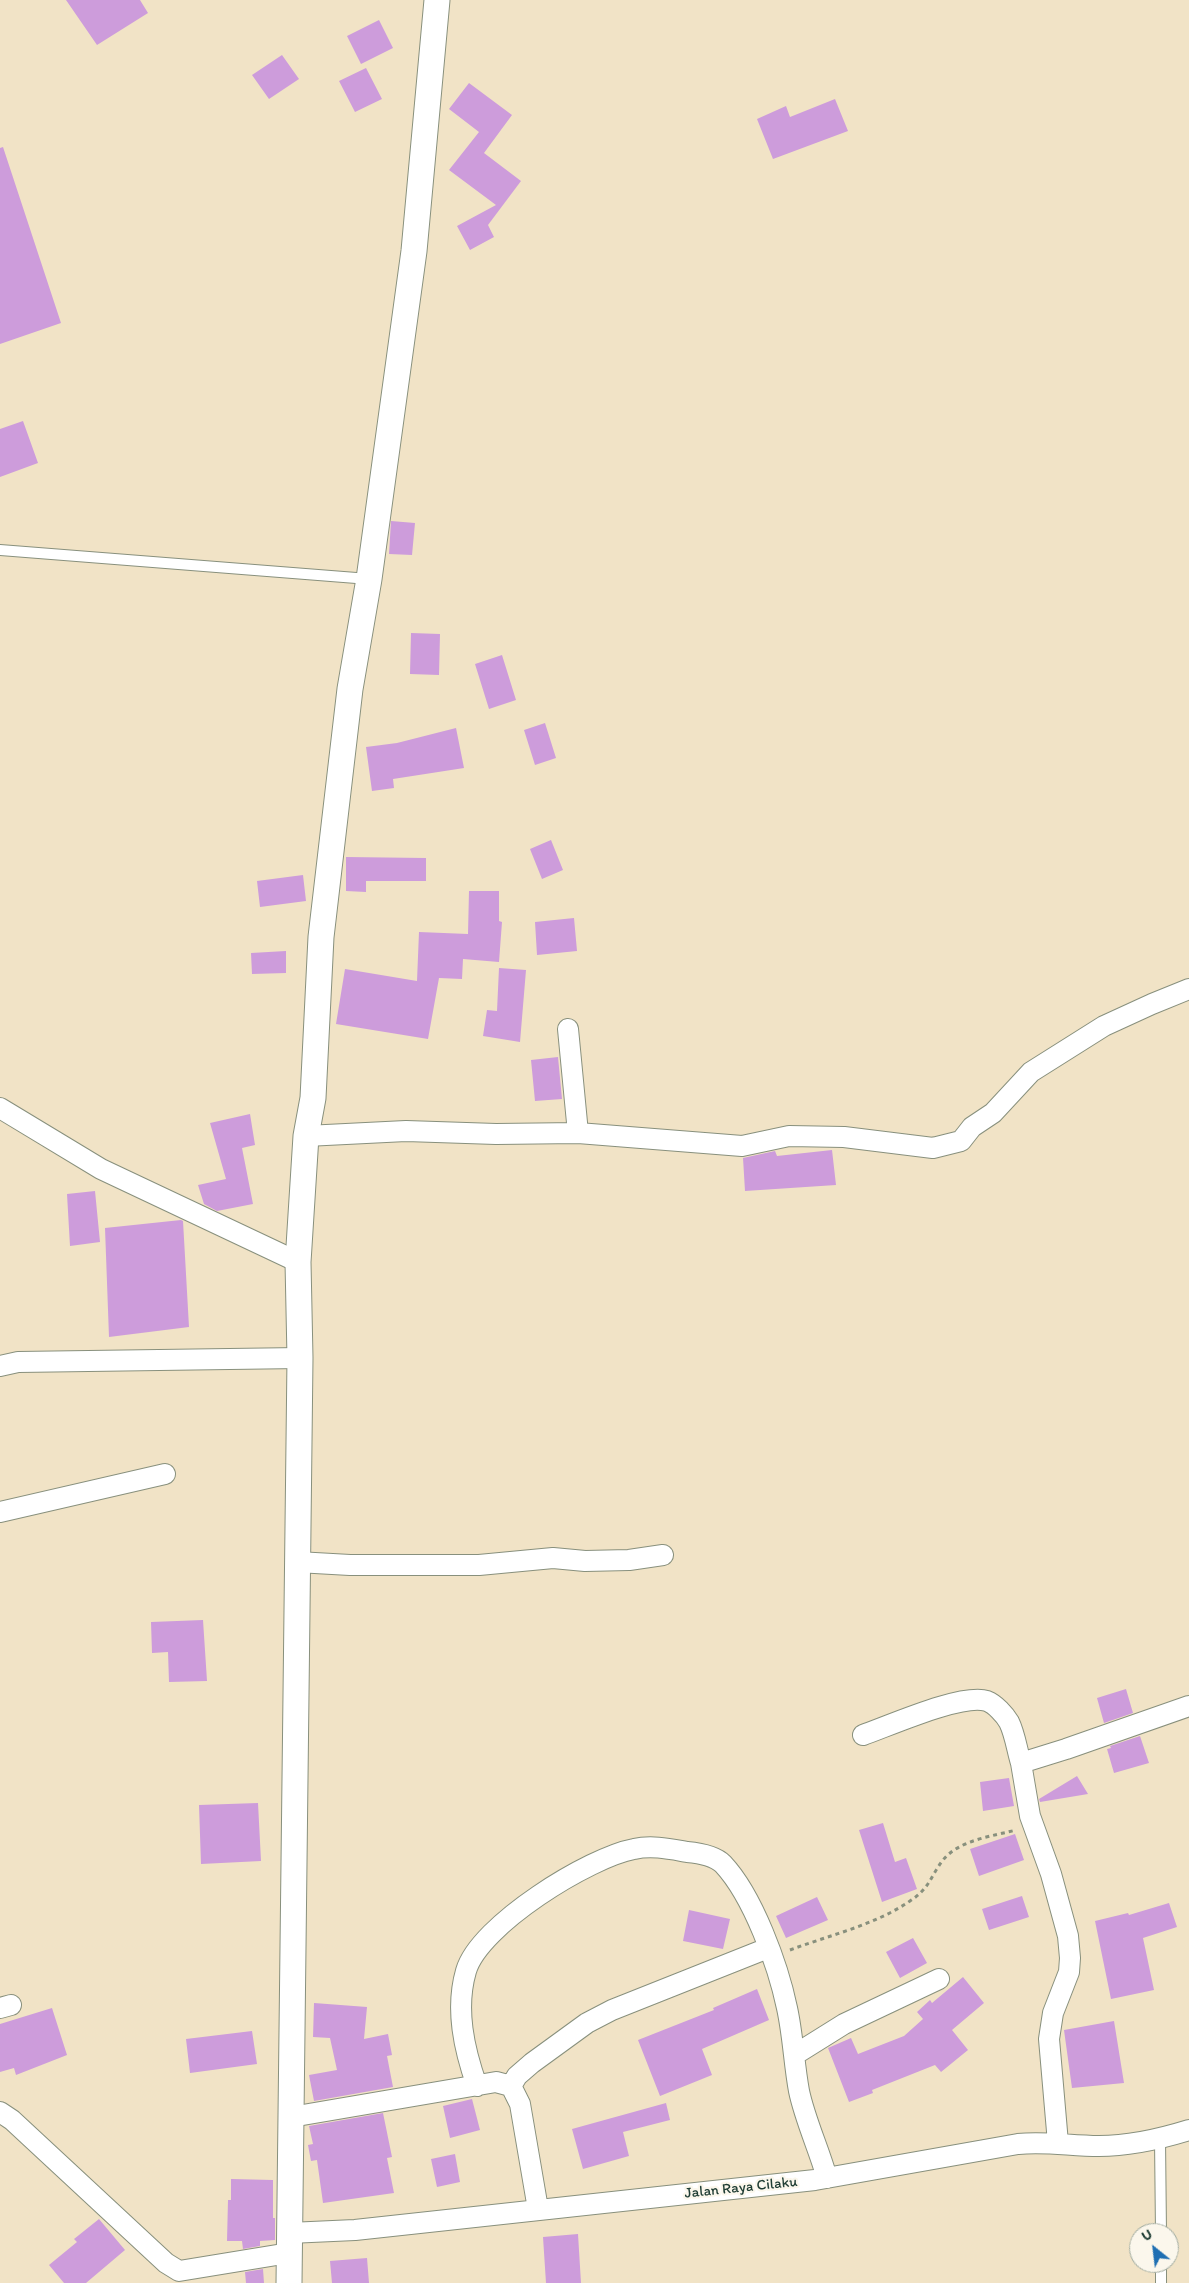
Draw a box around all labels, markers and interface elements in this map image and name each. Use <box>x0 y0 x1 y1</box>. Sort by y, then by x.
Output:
street label: Jalan Raya Cilaku <box>684 2173 798 2203</box>
north arrow <box>1129 2223 1179 2273</box>
text: U <box>1139 2226 1155 2245</box>

